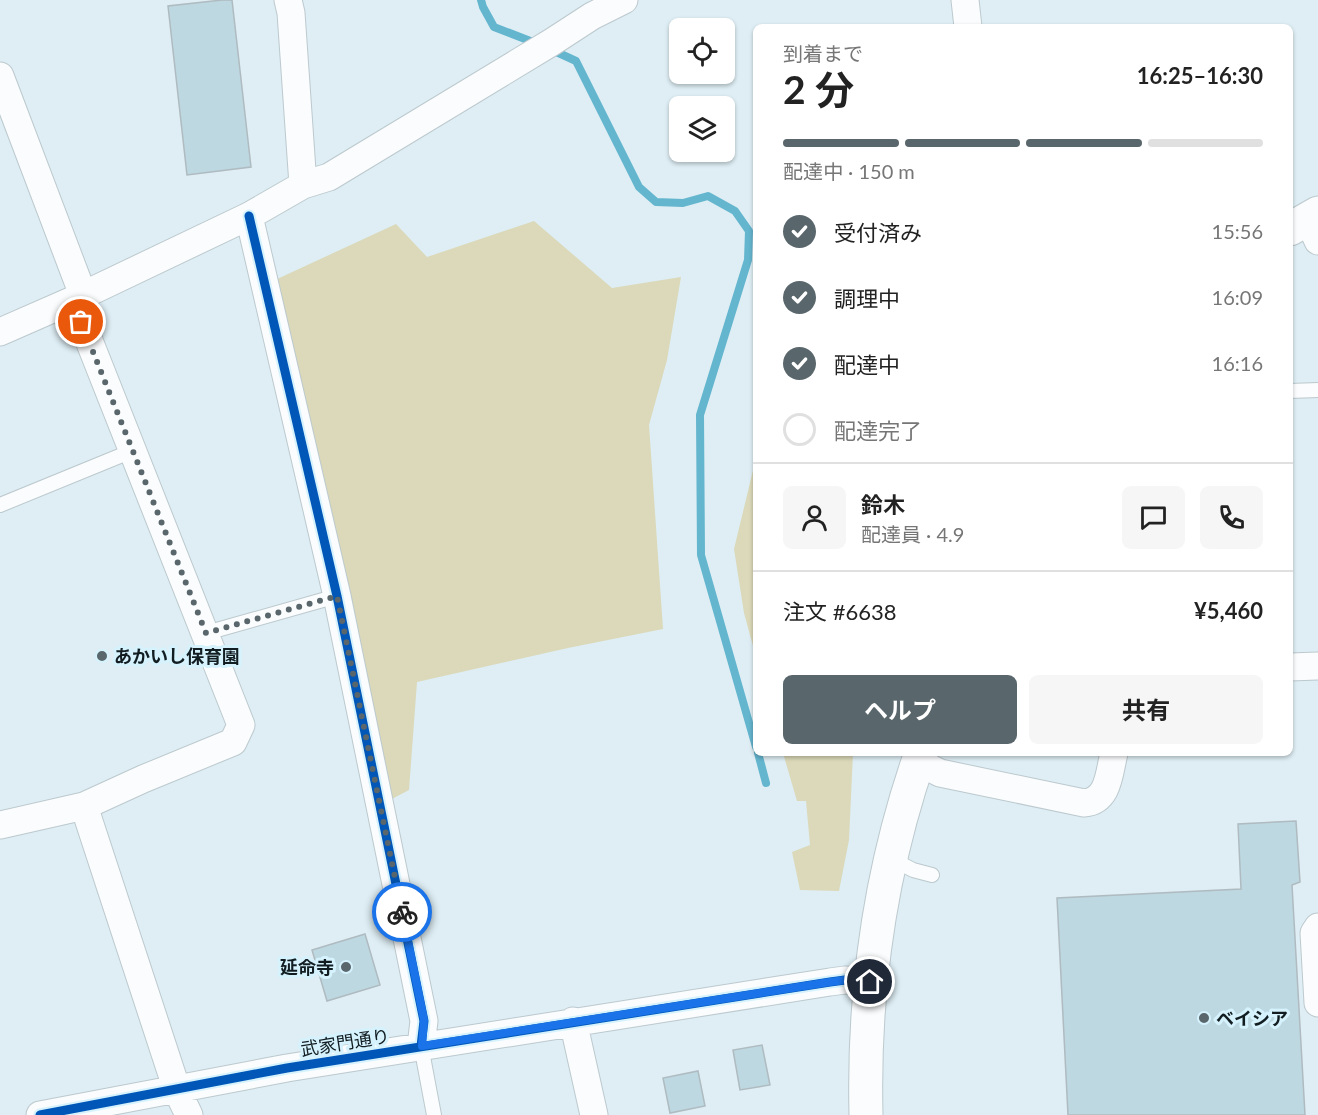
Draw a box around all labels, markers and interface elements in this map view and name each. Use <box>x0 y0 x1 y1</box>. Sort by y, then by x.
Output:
map controls <box>669 18 735 162</box>
button: locate <box>669 18 735 84</box>
text: 到着まで <box>783 41 863 65</box>
text: 16:25–16:30 <box>1137 62 1263 89</box>
text: 2 分 <box>783 66 854 112</box>
button: layers <box>669 96 735 162</box>
text: 配達中 · 150 m <box>783 159 915 183</box>
icon: check <box>783 215 816 248</box>
text: 受付済み <box>834 219 922 246</box>
text: 15:56 <box>1212 219 1263 243</box>
icon: check <box>783 281 816 314</box>
text: 調理中 <box>834 285 900 312</box>
text: 16:09 <box>1212 285 1263 309</box>
pin <box>55 296 106 347</box>
icon: bag <box>64 305 97 338</box>
icon: check <box>783 347 816 380</box>
text: 配達中 <box>834 351 900 378</box>
text: 16:16 <box>1212 351 1263 375</box>
text: 配達完了 <box>834 417 922 444</box>
button: person <box>783 486 846 549</box>
button: chat <box>1122 486 1185 549</box>
button: phone <box>1200 486 1263 549</box>
text: 鈴木 <box>861 491 905 518</box>
text: 配達員 · 4.9 <box>861 522 964 546</box>
text: ¥5,460 <box>1194 597 1263 624</box>
text: 注文 #6638 <box>783 598 896 625</box>
place label: あかいし保育園 <box>114 645 240 667</box>
marker: あかいし保育園 <box>95 649 109 663</box>
button: ヘルプ <box>783 675 1017 744</box>
button: 共有 <box>1029 675 1263 744</box>
courier <box>372 882 432 942</box>
icon: bike <box>386 896 419 929</box>
place label: 延命寺 <box>280 956 334 978</box>
pin <box>844 956 895 1007</box>
marker: 延命寺 <box>339 960 353 974</box>
icon: home <box>853 965 886 998</box>
place label: ベイシア <box>1216 1007 1288 1029</box>
marker: ベイシア <box>1197 1011 1211 1025</box>
street label: 武家門通り <box>299 1024 391 1060</box>

